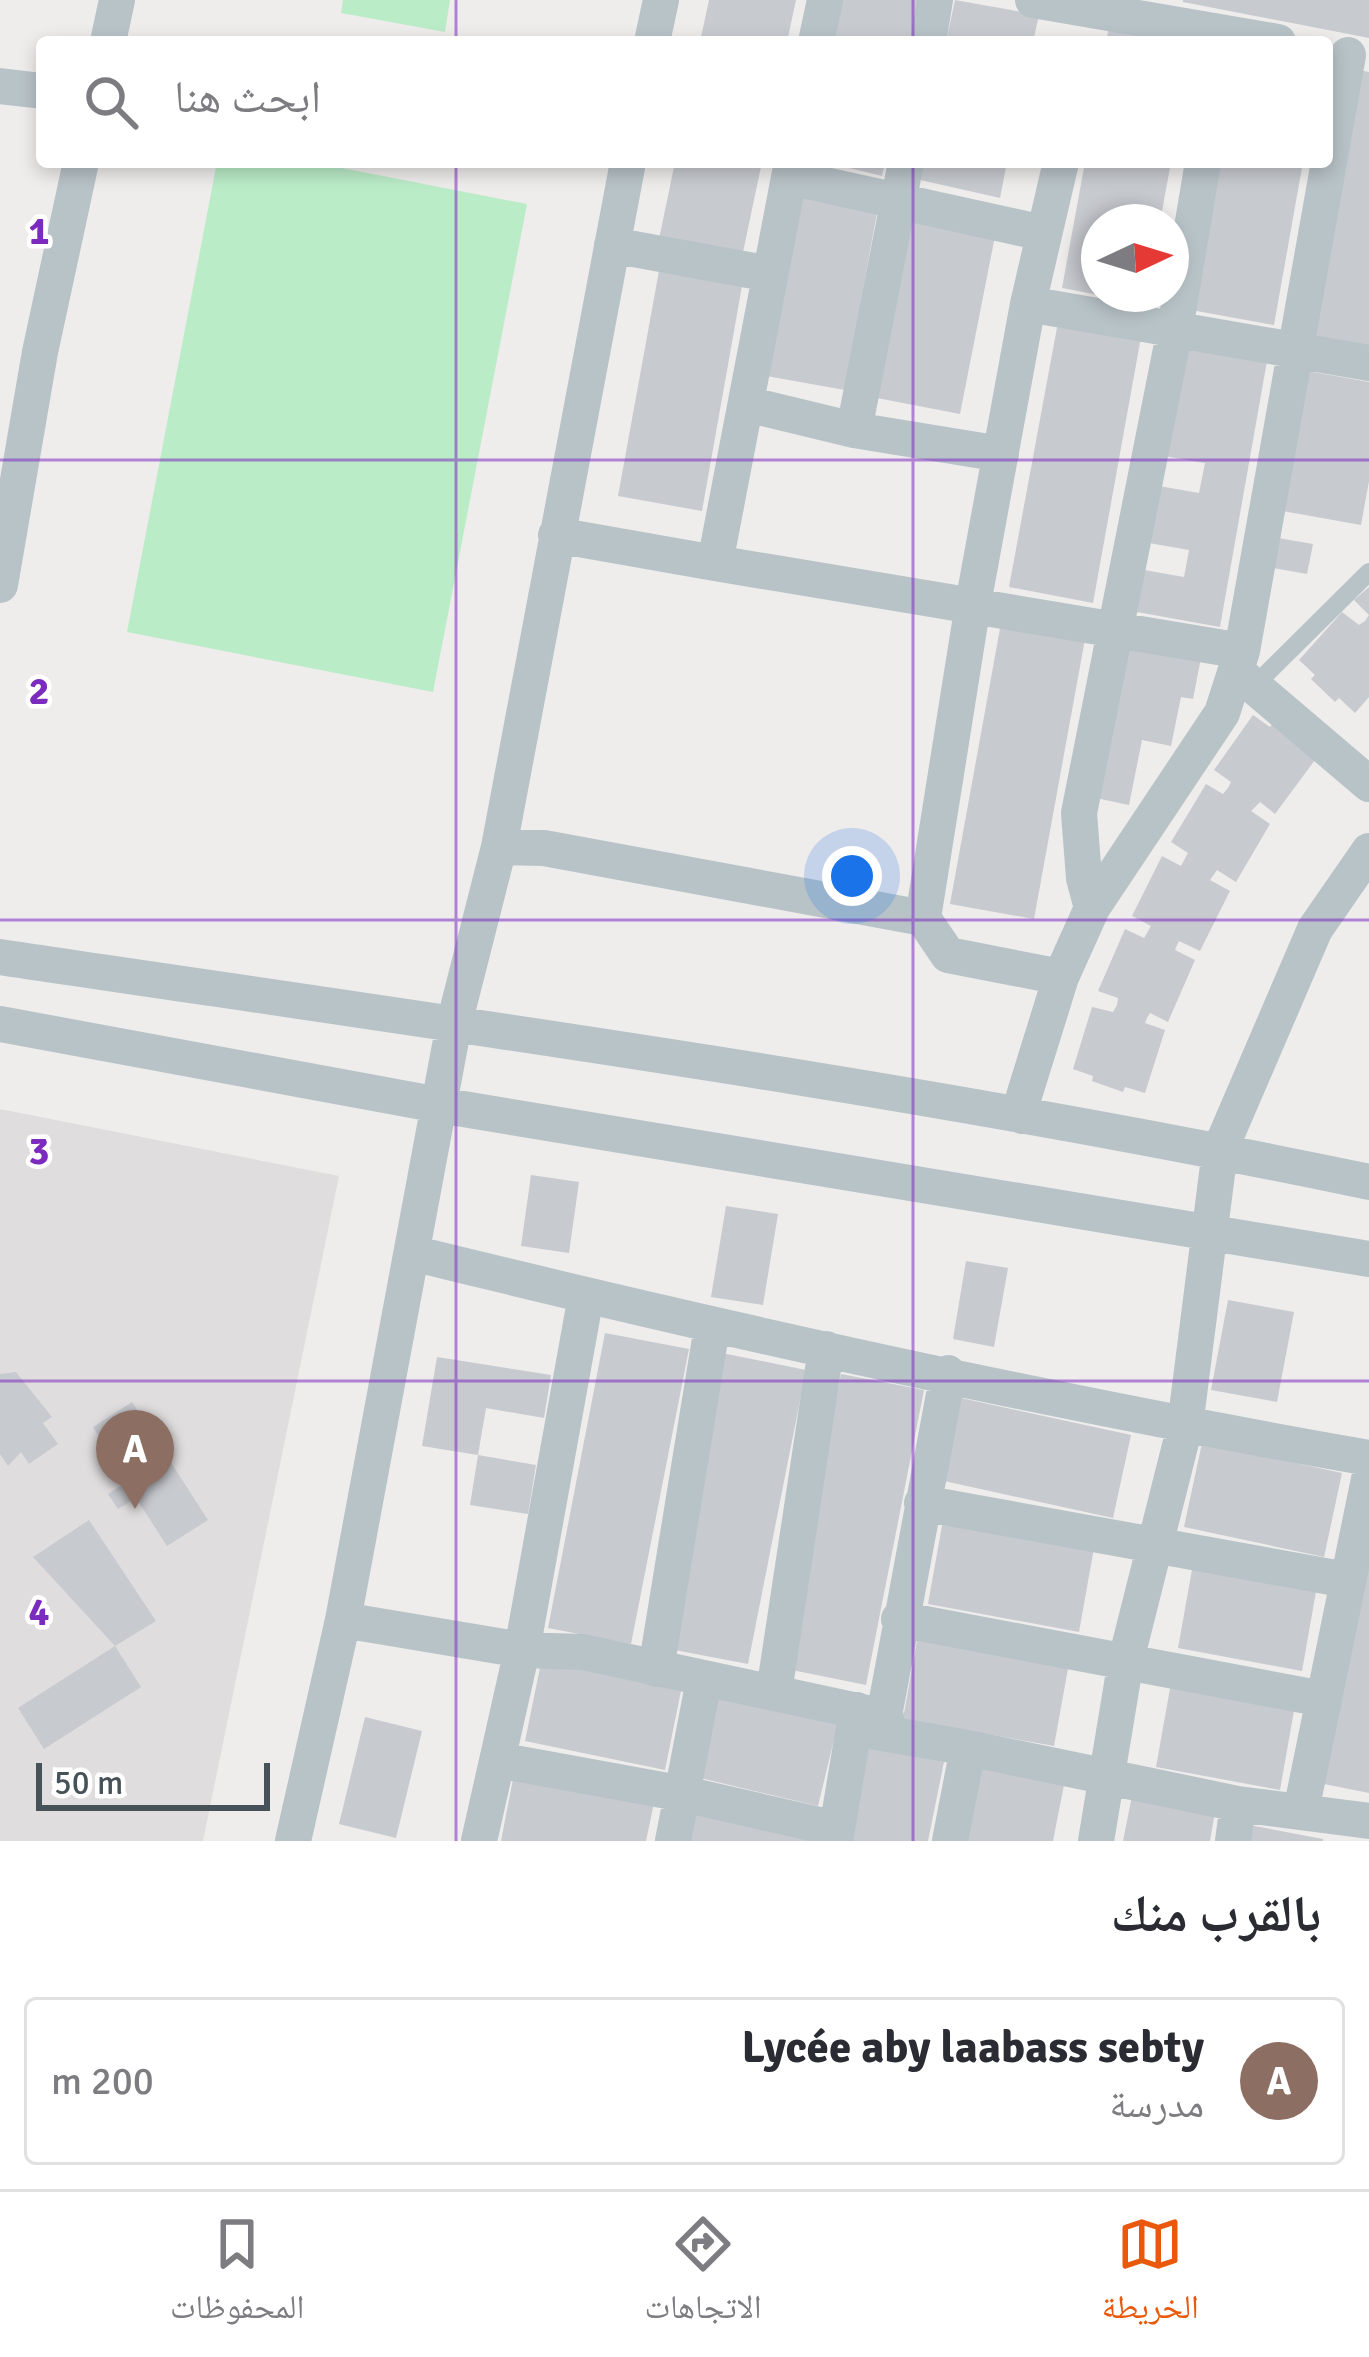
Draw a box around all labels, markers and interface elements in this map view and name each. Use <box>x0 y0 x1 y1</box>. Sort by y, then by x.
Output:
search box <box>36 36 1333 168</box>
icon: search <box>78 69 144 135</box>
text: ابحث هنا <box>174 70 321 125</box>
north arrow <box>1081 204 1189 312</box>
text: 1 <box>28 207 50 255</box>
text: 2 <box>28 667 50 715</box>
your location <box>822 846 882 906</box>
text: 3 <box>28 1127 50 1175</box>
pin: A <box>96 1410 174 1509</box>
text: 4 <box>28 1588 50 1636</box>
scale bar <box>36 1757 270 1810</box>
text: 50 m <box>54 1763 123 1804</box>
text: بالقرب منك <box>1111 1883 1321 1946</box>
text: Lycée aby laabass sebty <box>741 2020 1204 2075</box>
text: 200 m <box>51 2057 154 2105</box>
text: A <box>1267 2057 1291 2105</box>
text: مدرسة <box>1109 2080 1204 2128</box>
tab: المحفوظات <box>170 2211 304 2339</box>
tab: الاتجاهات <box>644 2211 762 2339</box>
tab: الخريطة <box>1102 2211 1199 2339</box>

